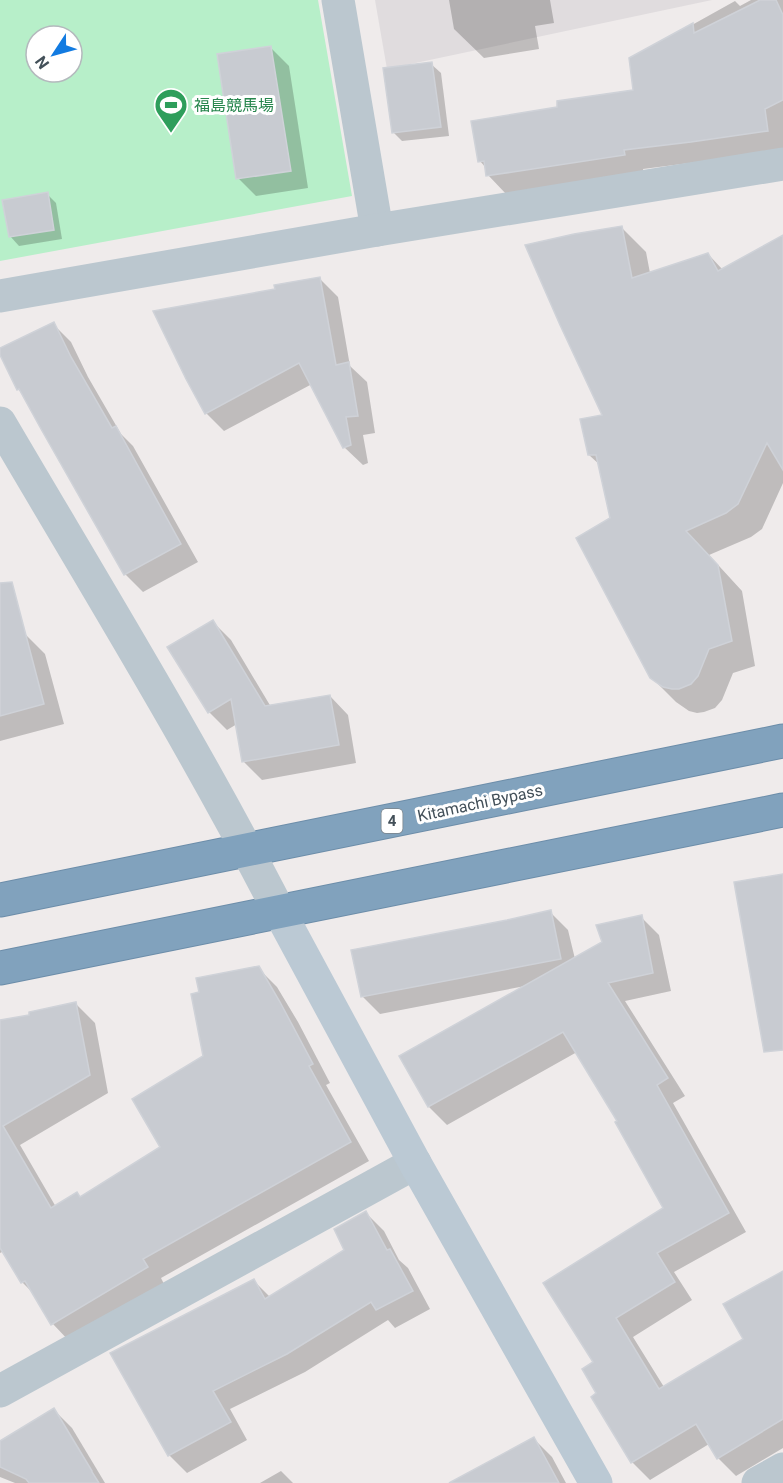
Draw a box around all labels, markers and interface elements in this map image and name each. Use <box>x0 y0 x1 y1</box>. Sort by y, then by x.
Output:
north arrow <box>24 24 84 84</box>
text: N <box>31 52 53 73</box>
sports icon: 福島競馬場 <box>153 87 189 134</box>
place label: 福島競馬場 <box>194 96 274 115</box>
street label: Kitamachi Bypass <box>416 780 544 826</box>
road number: 4 <box>382 809 402 833</box>

